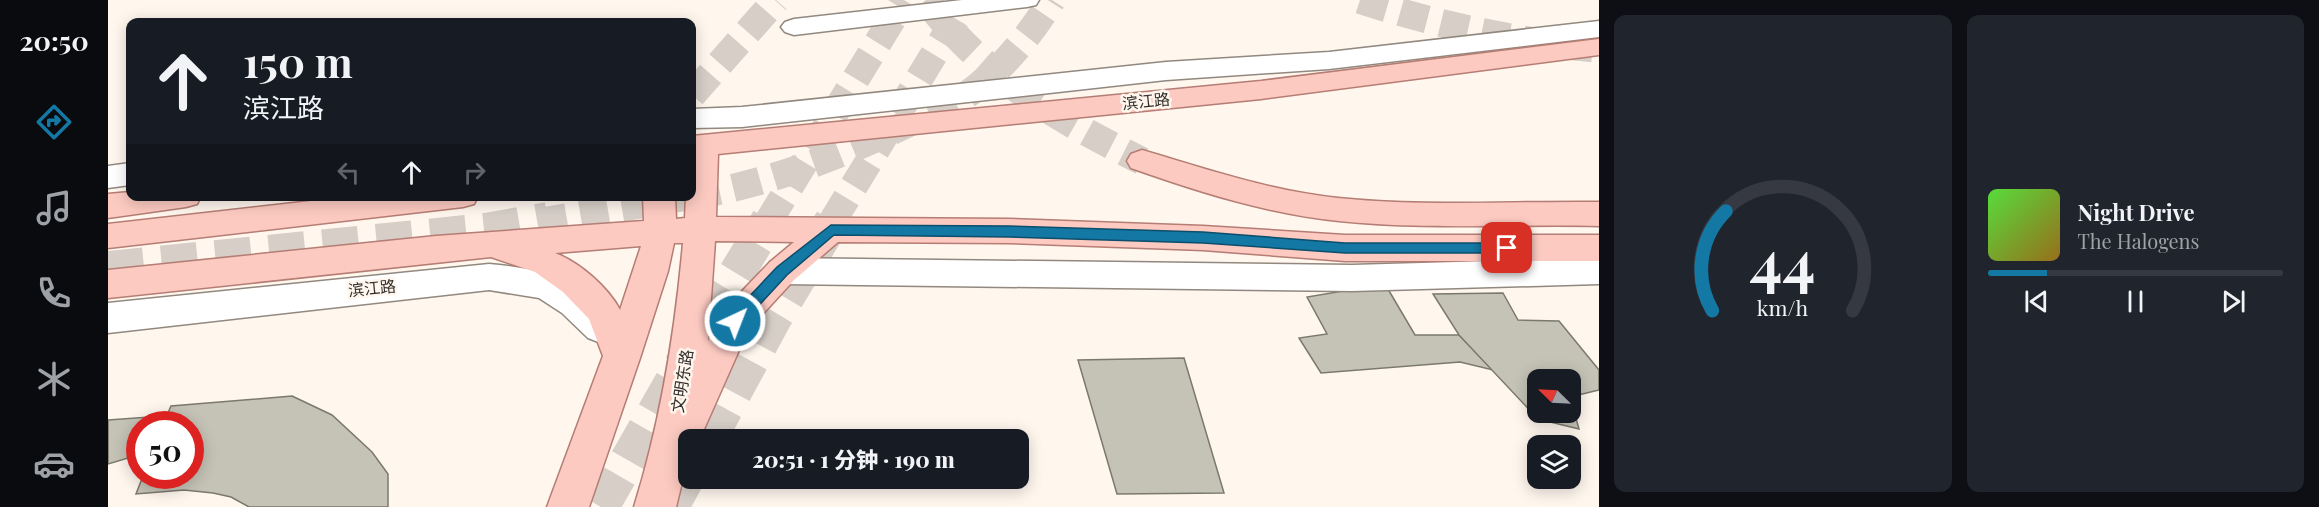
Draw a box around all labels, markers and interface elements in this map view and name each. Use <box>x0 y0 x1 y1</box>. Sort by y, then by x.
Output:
text: 20:50 <box>19 22 89 58</box>
text: 150 m <box>243 33 353 89</box>
icon: ahead <box>144 42 222 120</box>
street label: 滨江路 <box>1121 88 1171 113</box>
text: 滨江路 <box>243 89 324 125</box>
icon: directions <box>33 101 75 143</box>
icon: left <box>332 156 365 189</box>
icon: ahead <box>395 156 428 189</box>
icon: right <box>458 156 491 189</box>
icon: music <box>33 187 75 229</box>
text: Night Drive <box>2078 197 2195 227</box>
text: 44 <box>1750 217 1816 301</box>
pin <box>1481 222 1532 273</box>
text: The Halogens <box>2078 227 2200 254</box>
icon: arrive <box>1490 231 1523 264</box>
icon: phone <box>33 272 75 314</box>
street label: 滨江路 <box>347 275 397 300</box>
icon: previous <box>2020 285 2053 318</box>
icon: pause <box>2119 285 2152 318</box>
icon: next <box>2217 285 2250 318</box>
position arrow <box>703 289 767 353</box>
text: km/h <box>1757 293 1809 321</box>
street label: 文明东路 <box>666 348 697 414</box>
icon: climate <box>33 358 75 400</box>
north arrow <box>1527 369 1581 423</box>
map controls <box>1527 369 1581 489</box>
speed limit sign: 50 <box>126 411 204 489</box>
button: layers <box>1527 435 1581 489</box>
icon: car <box>33 443 75 485</box>
text: 20:51 · 1 分钟 · 190 m <box>752 444 955 474</box>

